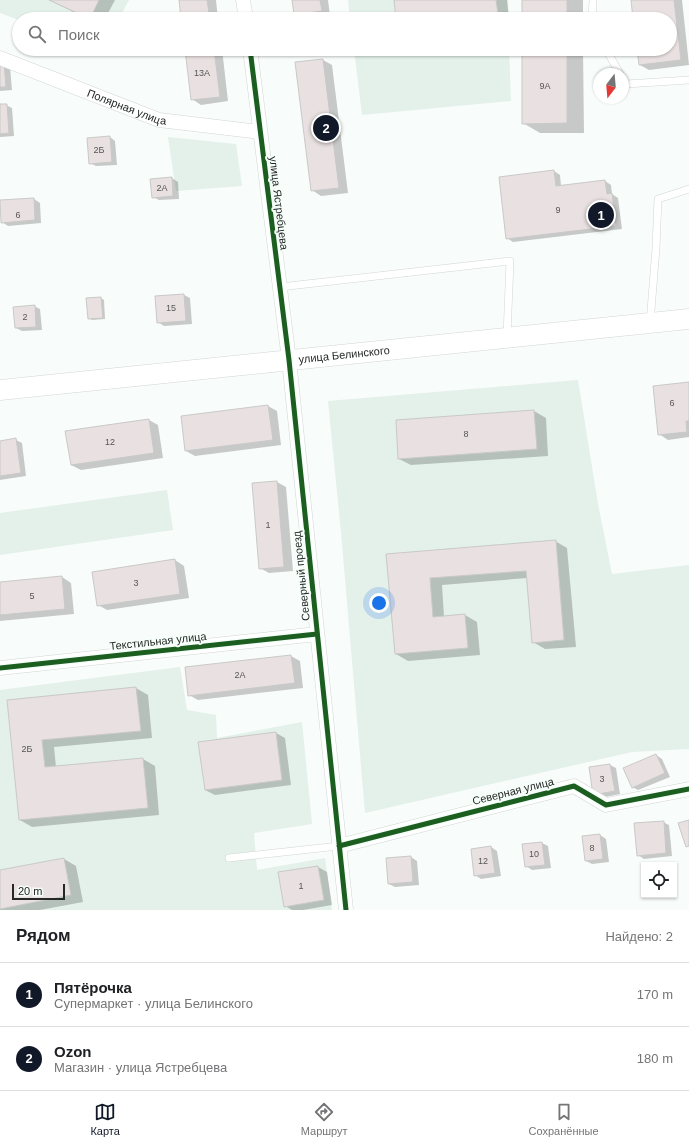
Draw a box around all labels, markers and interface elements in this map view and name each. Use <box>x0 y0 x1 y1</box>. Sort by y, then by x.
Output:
search box <box>12 12 677 56</box>
icon: search <box>26 23 48 45</box>
text: Поиск <box>58 26 100 43</box>
house number: 13А <box>194 68 210 78</box>
north arrow <box>593 68 629 104</box>
house number: 9А <box>539 81 551 91</box>
street label: Полярная улица <box>85 87 168 127</box>
pin: 2 <box>313 113 339 143</box>
house number: 2Б <box>94 145 105 155</box>
street label: улица Ястребцева <box>267 155 291 251</box>
house number: 2А <box>156 183 168 193</box>
pin: 1 <box>588 200 614 230</box>
house number: 9 <box>555 205 561 215</box>
house number: 6 <box>15 210 21 220</box>
house number: 15 <box>166 303 176 313</box>
house number: 2 <box>22 312 28 322</box>
street label: улица Белинского <box>298 344 390 365</box>
house number: 6 <box>669 398 675 408</box>
house number: 8 <box>463 429 469 439</box>
house number: 12 <box>105 437 115 447</box>
house number: 1 <box>265 520 271 530</box>
street label: Северный проезд <box>290 530 312 622</box>
house number: 3 <box>133 578 139 588</box>
house number: 5 <box>29 591 35 601</box>
your location <box>369 593 389 613</box>
street label: Текстильная улица <box>109 630 208 652</box>
house number: 2А <box>234 670 246 680</box>
house number: 2Б <box>22 744 33 754</box>
house number: 3 <box>599 774 605 784</box>
street label: Северная улица <box>471 775 556 807</box>
house number: 8 <box>589 843 595 853</box>
house number: 10 <box>529 849 539 859</box>
house number: 12 <box>478 856 488 866</box>
map controls <box>641 862 677 898</box>
button: locate <box>641 862 677 898</box>
house number: 1 <box>298 881 304 891</box>
scale bar <box>12 882 65 901</box>
text: 20 m <box>18 885 42 897</box>
text: Рядом <box>16 926 71 945</box>
text: Найдено: 2 <box>605 929 673 944</box>
text: Пятёрочка <box>54 979 132 996</box>
text: 1 <box>25 987 33 1002</box>
text: 170 m <box>637 987 673 1002</box>
text: Супермаркет · улица Белинского <box>54 996 253 1011</box>
text: Ozon <box>54 1043 92 1060</box>
text: 2 <box>25 1051 33 1066</box>
text: 180 m <box>637 1051 673 1066</box>
text: Магазин · улица Ястребцева <box>54 1060 227 1075</box>
tab: Карта <box>90 1101 120 1137</box>
tab: Маршрут <box>301 1101 348 1137</box>
tab: Сохранённые <box>529 1101 599 1137</box>

